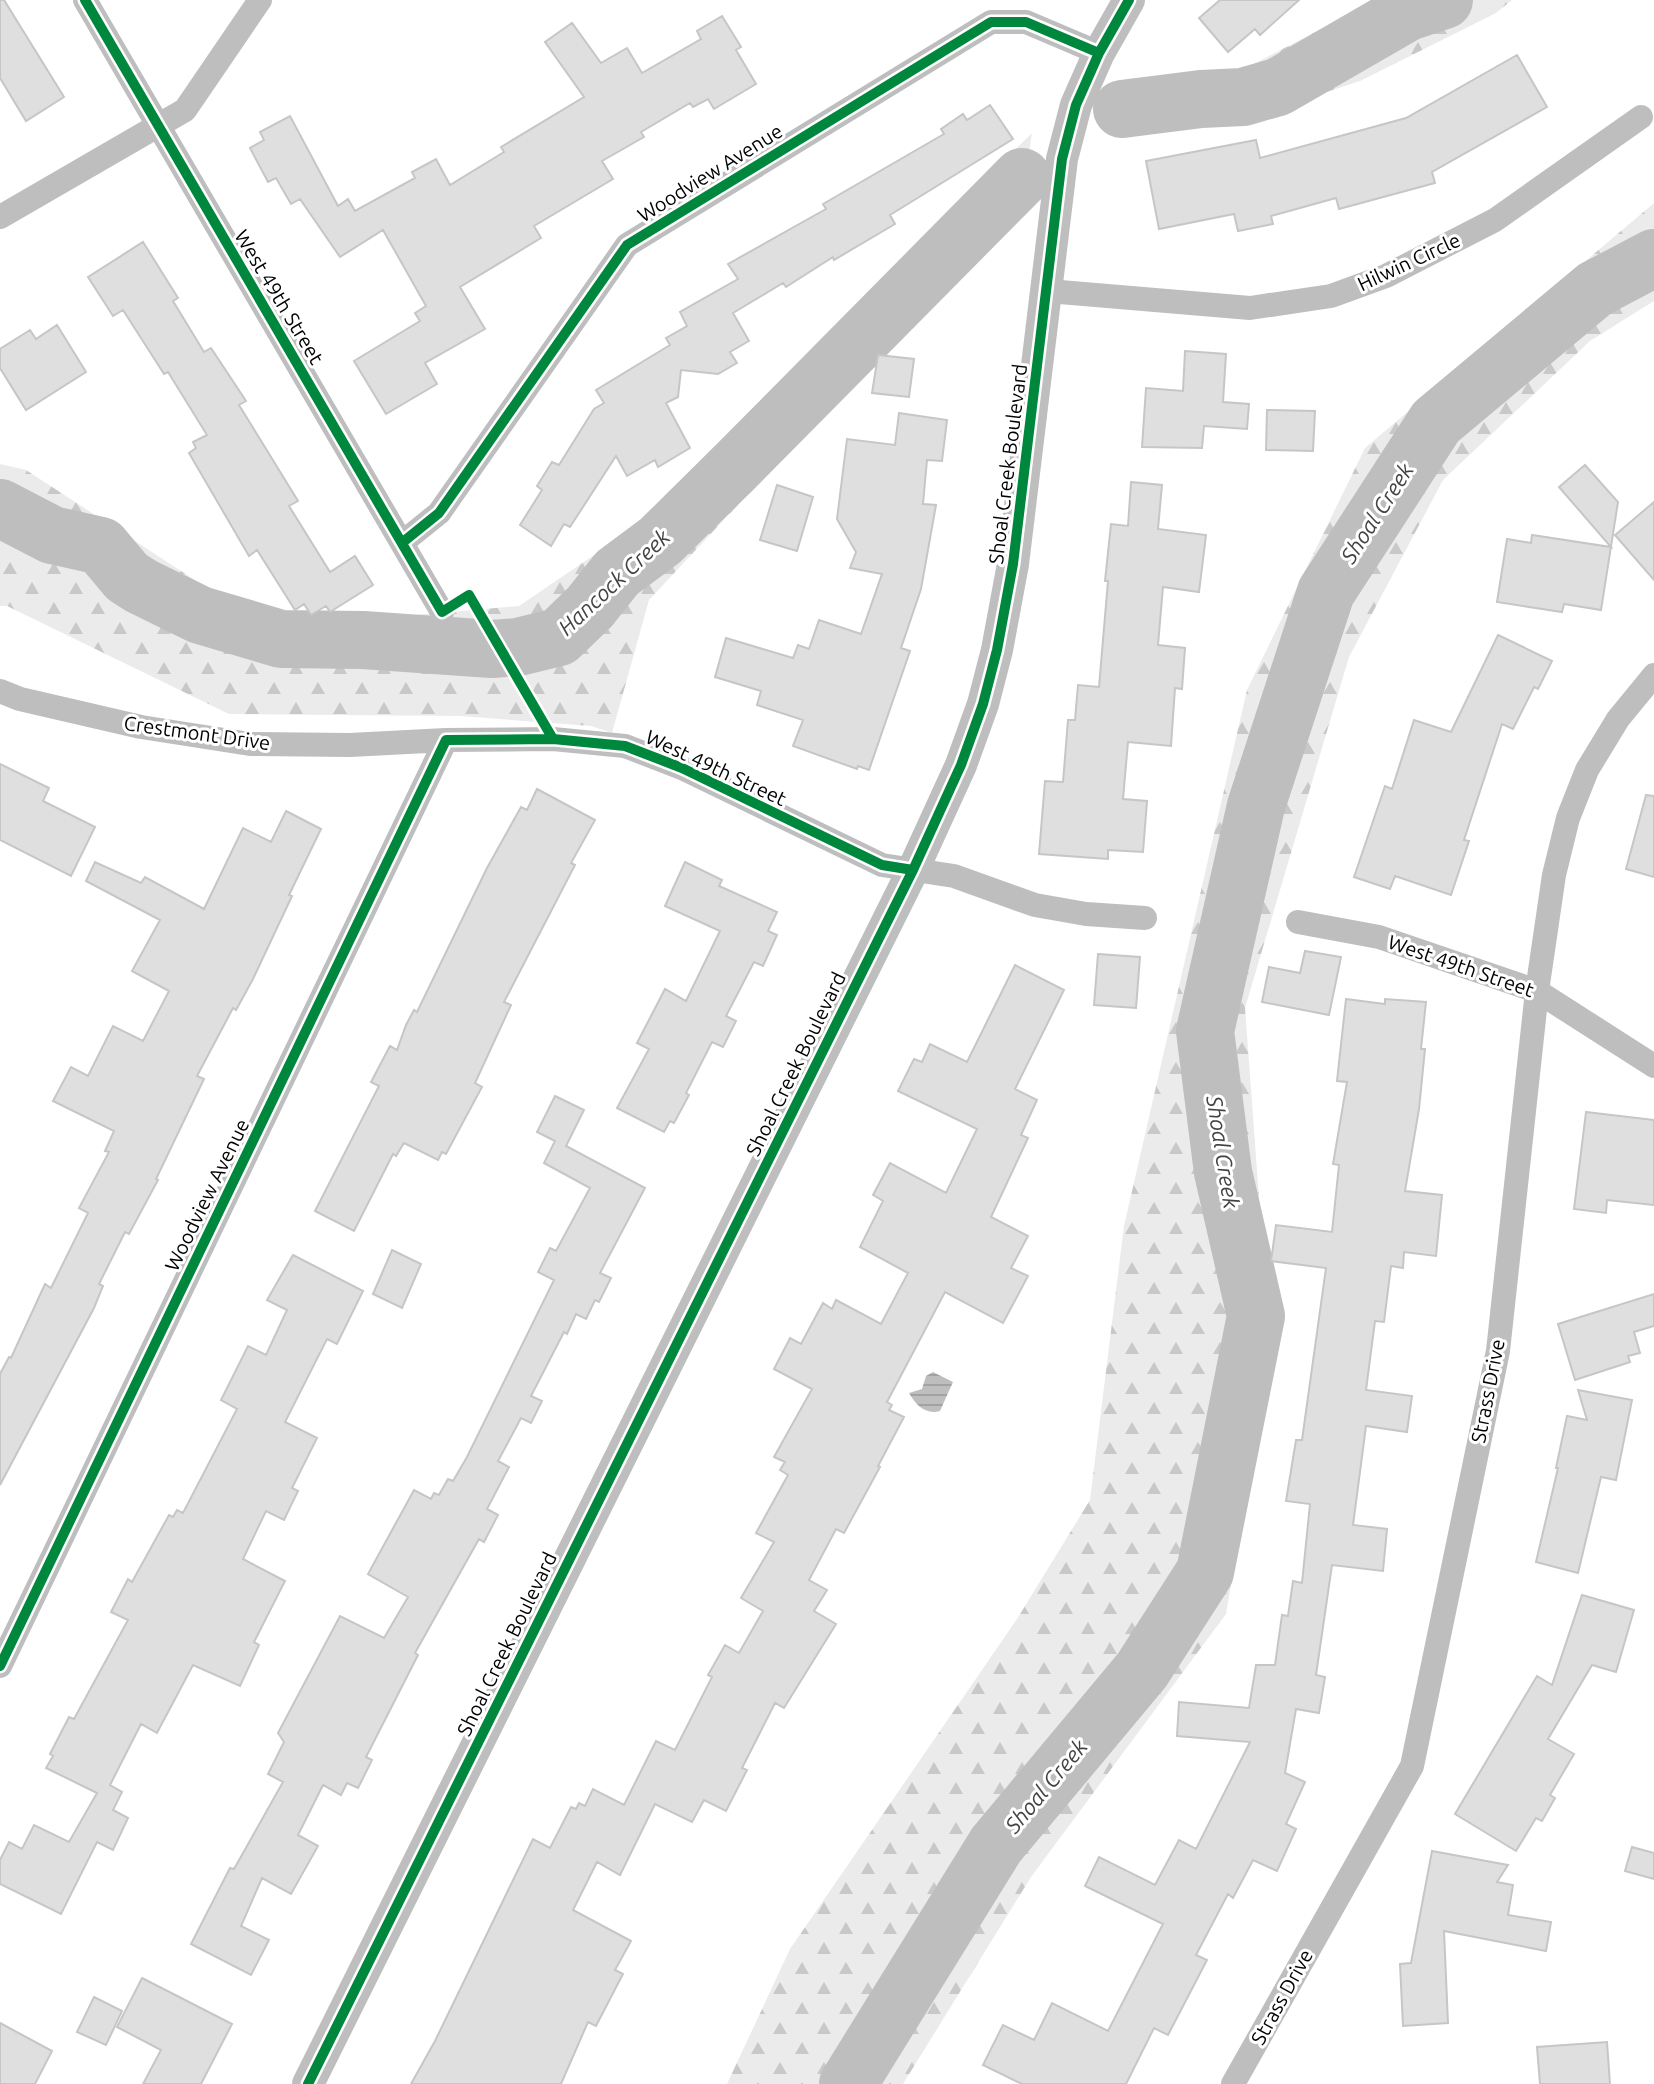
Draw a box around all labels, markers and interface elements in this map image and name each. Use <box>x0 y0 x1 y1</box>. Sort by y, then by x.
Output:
street label: Woodview Avenue <box>633 119 786 226</box>
street label: West 49th Street <box>230 225 329 368</box>
street label: Hilwin Circle <box>1354 228 1464 295</box>
street label: Shoal Creek Boulevard <box>984 362 1031 565</box>
water label: Shoal Creek <box>1334 458 1419 568</box>
water label: Hancock Creek <box>553 523 675 640</box>
street label: Crestmont Drive <box>122 711 272 754</box>
street label: West 49th Street <box>642 725 790 810</box>
street label: West 49th Street <box>1385 930 1537 1001</box>
street label: Shoal Creek Boulevard <box>741 968 850 1159</box>
water label: Shoal Creek <box>1202 1093 1245 1211</box>
street label: Woodview Avenue <box>160 1115 253 1275</box>
street label: Strass Drive <box>1466 1337 1509 1445</box>
street label: Shoal Creek Boulevard <box>452 1548 561 1739</box>
water label: Shoal Creek <box>999 1733 1092 1838</box>
street label: Strass Drive <box>1246 1945 1317 2048</box>

